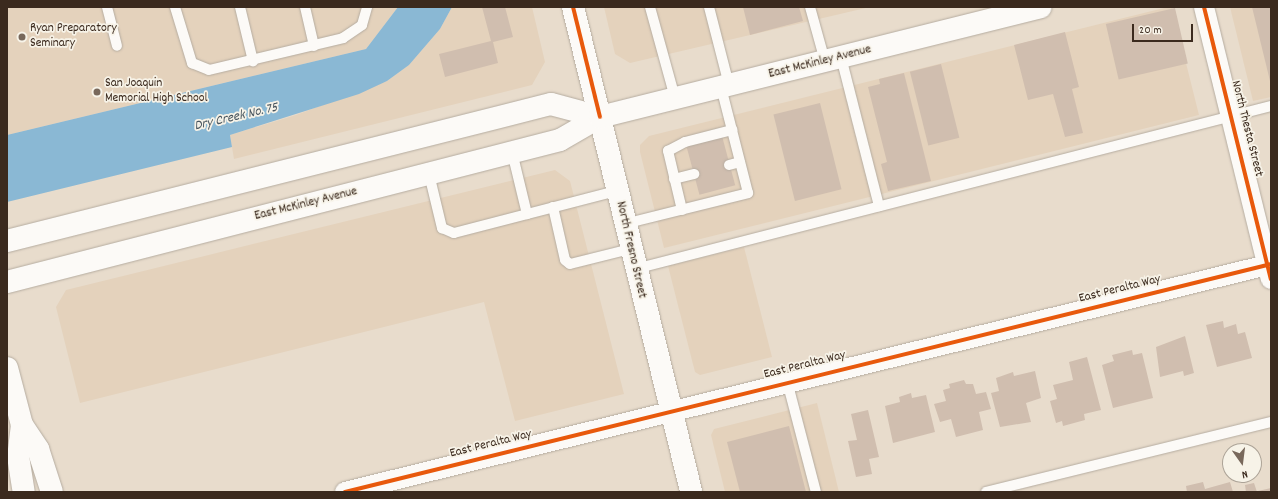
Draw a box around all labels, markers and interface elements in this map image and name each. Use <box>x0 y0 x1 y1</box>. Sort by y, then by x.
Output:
scale bar <box>1134 16 1195 42</box>
place label: Ryan Preparatory Seminary <box>30 22 117 53</box>
text: 20 m <box>1139 22 1162 39</box>
marker: Ryan Preparatory Seminary <box>17 32 27 42</box>
street label: East McKinley Avenue <box>767 43 873 83</box>
place label: San Joaquin Memorial High School <box>105 77 208 108</box>
street label: North Thesta Street <box>1227 79 1265 179</box>
marker: San Joaquin Memorial High School <box>92 87 102 97</box>
water label: Dry Creek No. 75 <box>193 99 279 135</box>
street label: East McKinley Avenue <box>253 185 359 225</box>
street label: North Fresno Street <box>611 200 649 300</box>
street label: East Peralta Way <box>1078 272 1162 308</box>
street label: East Peralta Way <box>763 348 847 384</box>
street label: East Peralta Way <box>449 427 533 463</box>
north arrow <box>1222 443 1262 483</box>
text: N <box>1240 465 1249 482</box>

